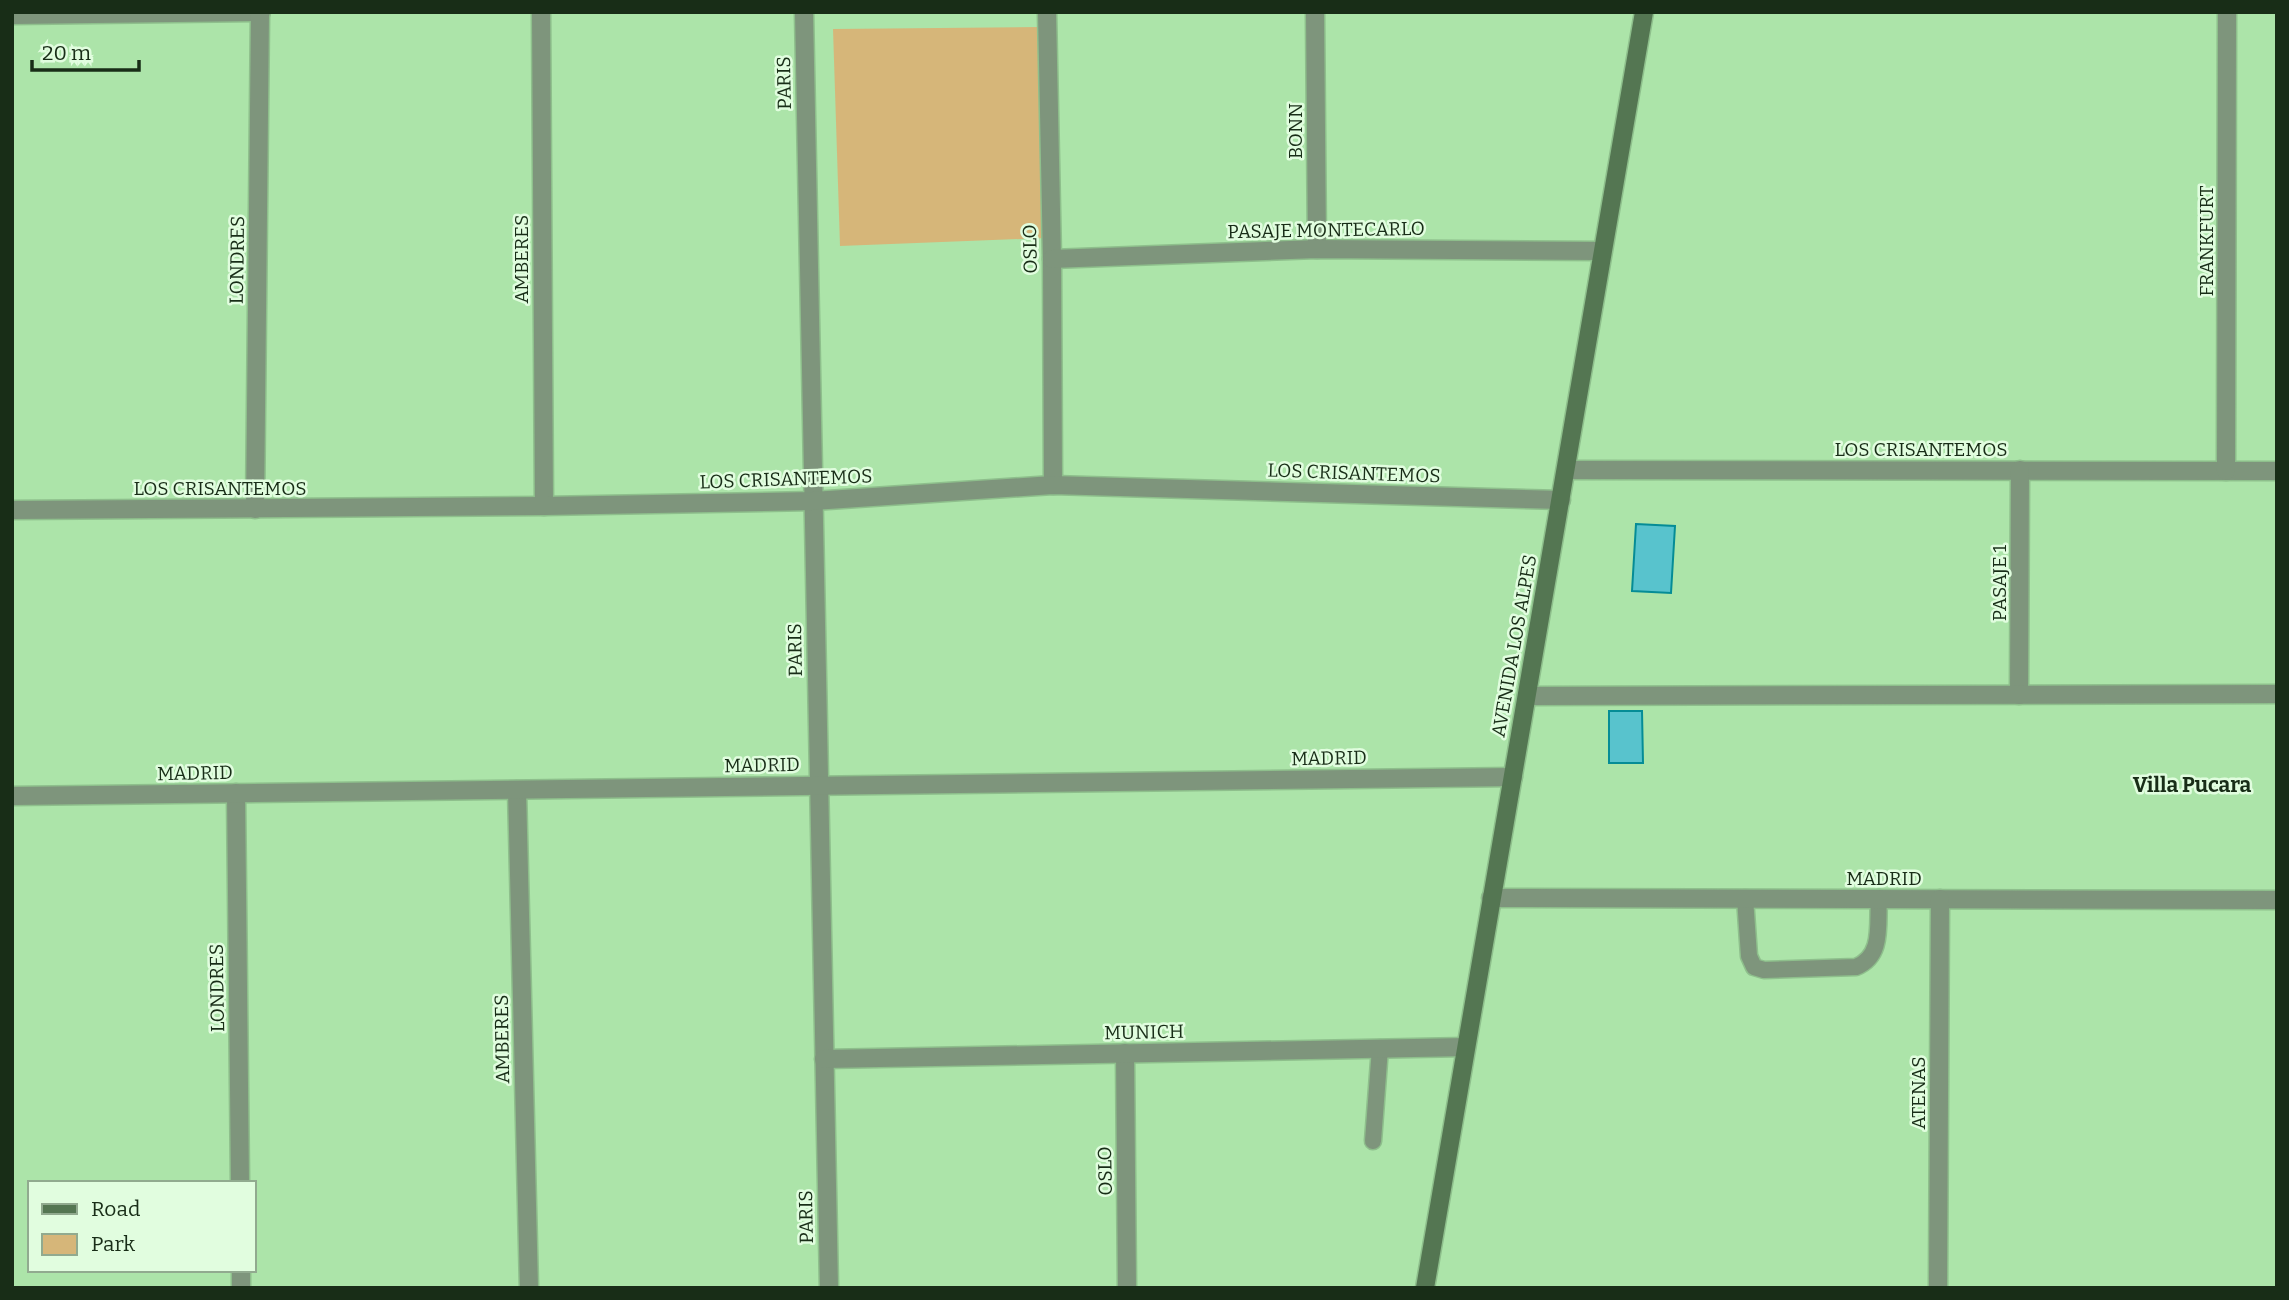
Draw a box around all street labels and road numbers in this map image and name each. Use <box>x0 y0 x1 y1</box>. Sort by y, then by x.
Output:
street label: PARIS <box>772 56 796 110</box>
street label: BONN <box>1284 103 1307 159</box>
street label: FRANKFURT <box>2195 185 2218 297</box>
street label: AMBERES <box>510 214 533 304</box>
street label: LONDRES <box>225 216 249 304</box>
street label: PASAJE MONTECARLO <box>1227 217 1425 243</box>
street label: OSLO <box>1018 224 1042 274</box>
street label: LOS CRISANTEMOS <box>1834 438 2008 461</box>
street label: LOS CRISANTEMOS <box>1267 458 1441 488</box>
street label: LOS CRISANTEMOS <box>699 464 873 494</box>
street label: LOS CRISANTEMOS <box>133 477 307 500</box>
street label: PASAJE 1 <box>1988 544 2011 621</box>
street label: AVENIDA LOS ALPES <box>1487 553 1541 739</box>
street label: PARIS <box>783 623 807 677</box>
street label: MADRID <box>1291 746 1367 770</box>
street label: MADRID <box>724 753 800 777</box>
street label: MADRID <box>157 761 233 785</box>
street label: MADRID <box>1846 867 1922 890</box>
street label: LONDRES <box>205 944 229 1032</box>
street label: AMBERES <box>490 994 514 1084</box>
street label: MUNICH <box>1104 1020 1184 1044</box>
street label: ATENAS <box>1907 1056 1930 1130</box>
street label: OSLO <box>1093 1146 1117 1196</box>
street label: PARIS <box>794 1190 818 1244</box>

